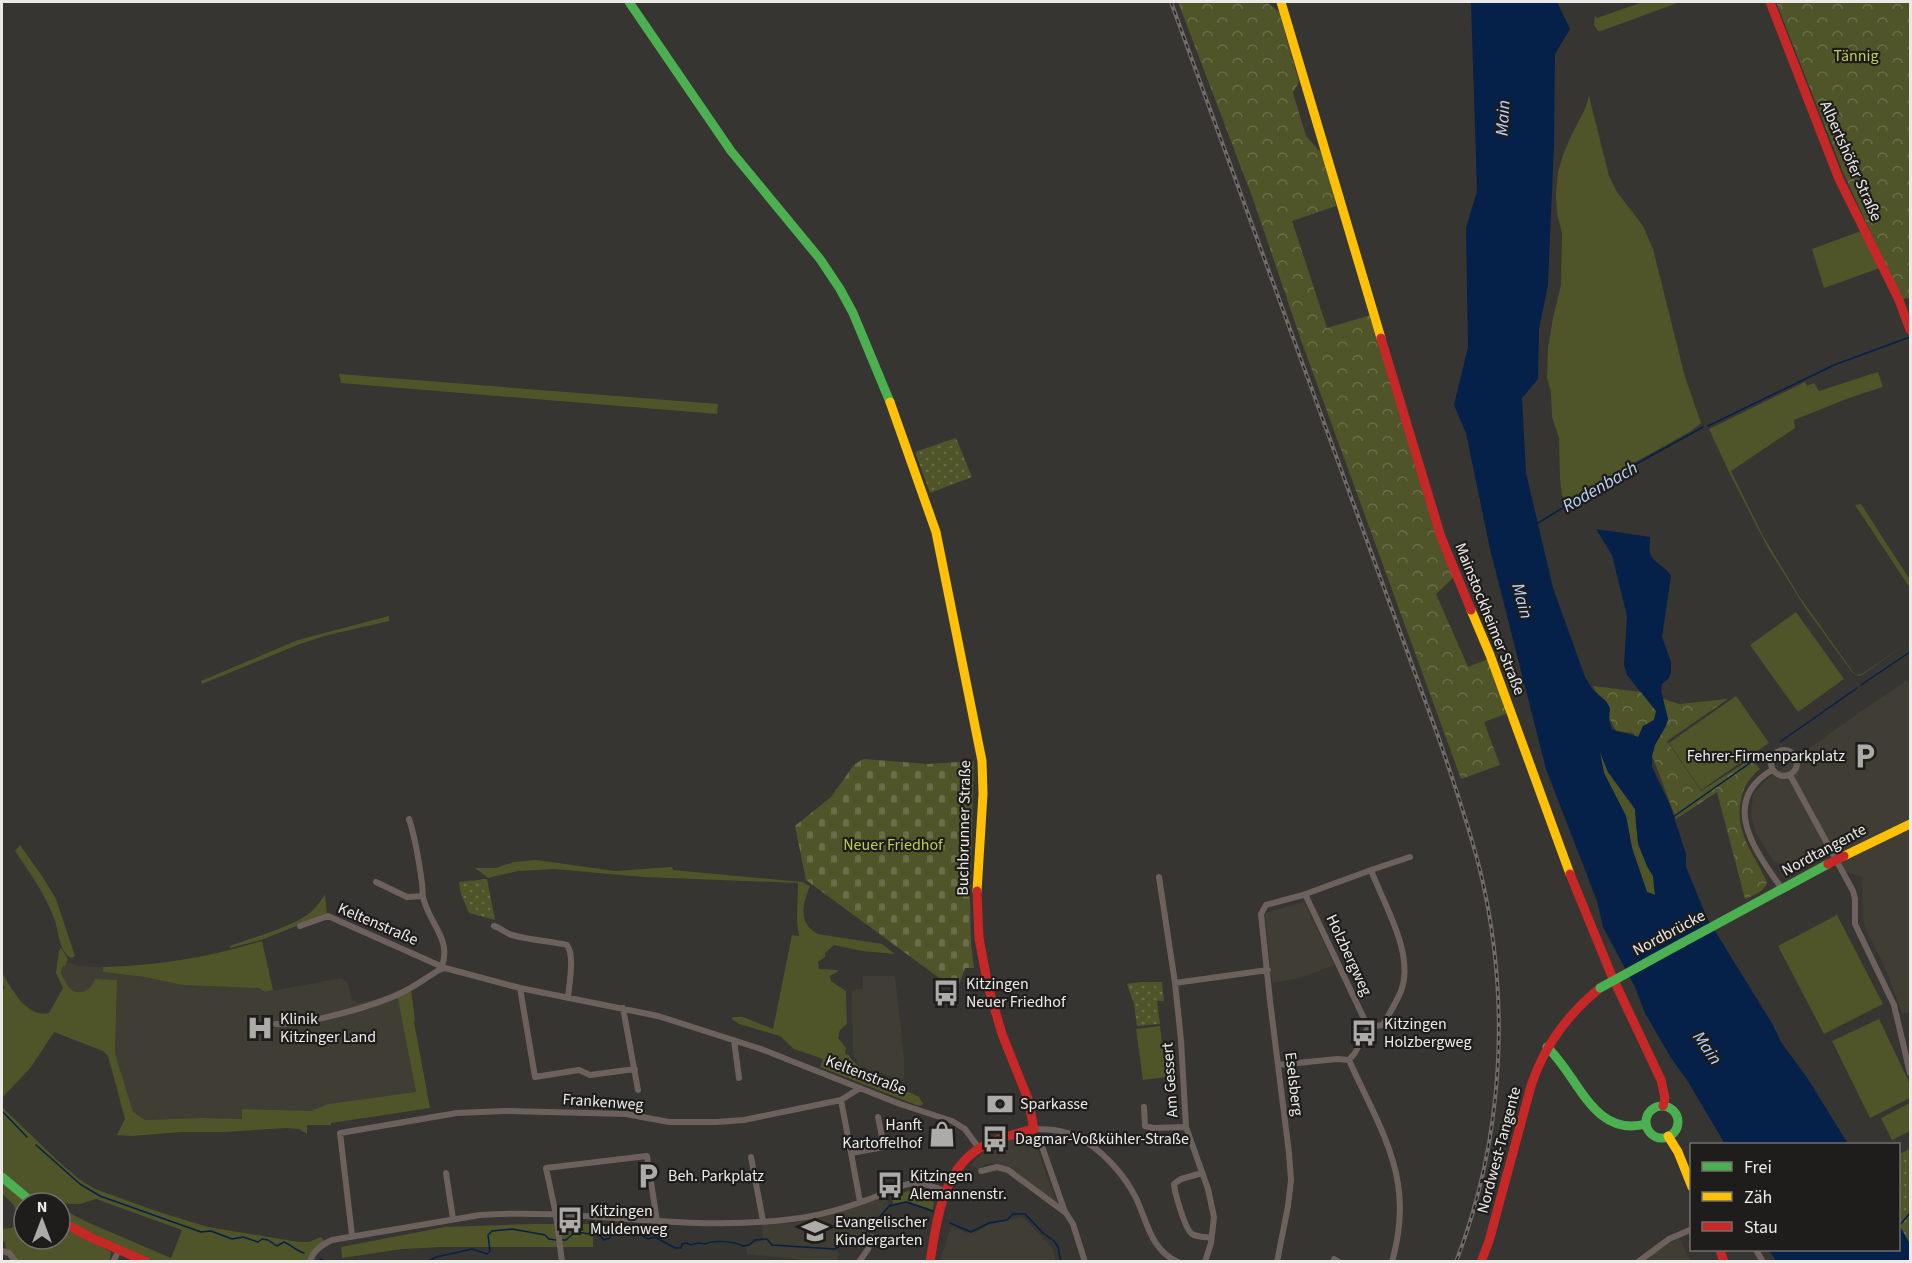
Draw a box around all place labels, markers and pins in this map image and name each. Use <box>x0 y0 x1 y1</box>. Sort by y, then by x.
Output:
parking icon: Fehrer-Firmenparkplatz <box>1850 741 1880 771</box>
place label: Fehrer-Firmenparkplatz <box>1687 745 1845 767</box>
place label: Kitzingen Neuer Friedhof <box>966 973 1067 1013</box>
bus stop icon: Kitzingen Neuer Friedhof <box>931 978 961 1008</box>
place label: Klinik Kitzinger Land <box>280 1008 376 1048</box>
hospital icon: Klinik Kitzinger Land <box>245 1013 275 1043</box>
place label: Kitzingen Holzbergweg <box>1384 1013 1471 1053</box>
bus stop icon: Kitzingen Holzbergweg <box>1349 1018 1379 1048</box>
bank icon: Sparkasse <box>985 1089 1015 1119</box>
place label: Sparkasse <box>1020 1093 1088 1115</box>
place label: Hanft Kartoffelhof <box>842 1114 923 1154</box>
shop icon: Hanft Kartoffelhof <box>927 1119 957 1149</box>
bus stop icon: Dagmar-Voßkühler-Straße <box>980 1124 1010 1154</box>
place label: Dagmar-Voßkühler-Straße <box>1015 1128 1189 1150</box>
parking icon: Beh. Parkplatz <box>633 1161 663 1191</box>
place label: Beh. Parkplatz <box>668 1165 764 1187</box>
place label: Kitzingen Alemannenstr. <box>910 1165 1007 1205</box>
bus stop icon: Kitzingen Alemannenstr. <box>875 1170 905 1200</box>
place label: Kitzingen Muldenweg <box>590 1200 667 1240</box>
bus stop icon: Kitzingen Muldenweg <box>555 1205 585 1235</box>
place label: Evangelischer Kindergarten <box>835 1211 928 1251</box>
school or university icon: Evangelischer Kindergarten <box>800 1216 830 1246</box>

